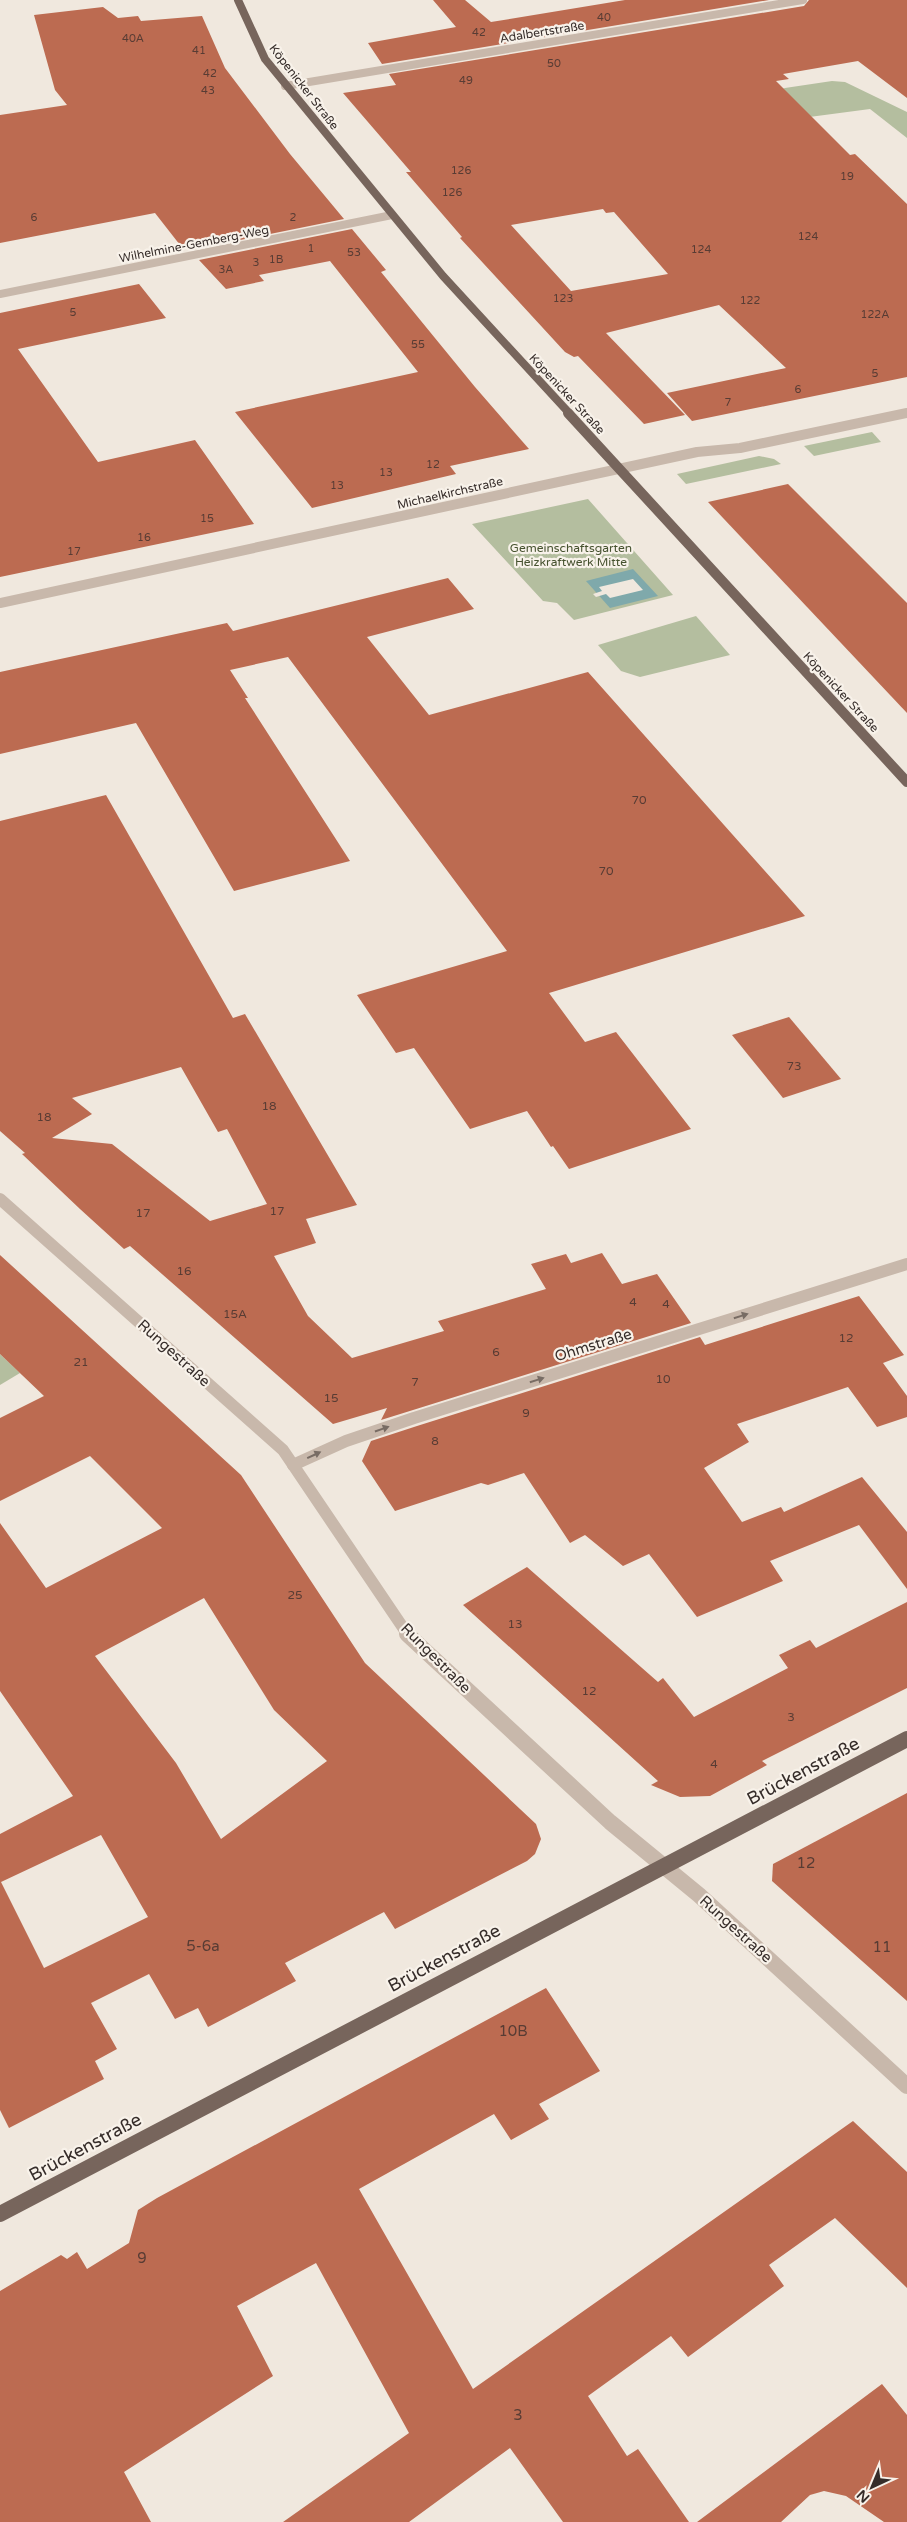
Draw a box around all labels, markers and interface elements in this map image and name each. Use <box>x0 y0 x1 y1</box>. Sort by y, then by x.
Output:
house number: 40 <box>597 11 611 24</box>
street label: Adalbertstraße <box>499 18 585 46</box>
house number: 42 <box>472 26 486 39</box>
house number: 40A <box>122 32 144 45</box>
street label: Köpenicker Straße <box>266 42 342 133</box>
house number: 41 <box>192 44 206 57</box>
house number: 50 <box>547 57 561 70</box>
house number: 42 <box>203 67 217 80</box>
house number: 49 <box>459 74 473 87</box>
house number: 43 <box>201 84 215 97</box>
house number: 126 <box>451 164 471 177</box>
house number: 19 <box>840 170 854 183</box>
house number: 126 <box>442 186 462 199</box>
house number: 6 <box>31 211 38 224</box>
house number: 2 <box>290 211 297 224</box>
street label: Wilhelmine-Gemberg-Weg <box>118 223 270 265</box>
house number: 124 <box>798 230 818 243</box>
house number: 1 <box>308 242 314 255</box>
house number: 124 <box>691 243 711 256</box>
house number: 53 <box>347 246 361 259</box>
house number: 1B <box>269 253 284 266</box>
house number: 3 <box>253 256 260 269</box>
house number: 3A <box>218 263 234 276</box>
house number: 123 <box>553 292 573 305</box>
house number: 122 <box>740 294 760 307</box>
house number: 5 <box>70 306 77 319</box>
house number: 122A <box>861 308 889 321</box>
house number: 55 <box>411 338 425 351</box>
street label: Köpenicker Straße <box>526 351 608 437</box>
house number: 5 <box>872 367 879 380</box>
house number: 6 <box>795 383 802 396</box>
house number: 7 <box>725 396 732 409</box>
house number: 12 <box>426 458 440 471</box>
house number: 13 <box>379 466 393 479</box>
street label: Michaelkirchstraße <box>396 474 504 512</box>
house number: 13 <box>330 479 344 492</box>
house number: 15 <box>200 512 214 525</box>
house number: 16 <box>137 531 151 544</box>
park label: Gemeinschaftsgarten Heizkraftwerk Mitte <box>510 541 632 569</box>
house number: 17 <box>67 545 81 558</box>
street label: Köpenicker Straße <box>800 649 882 735</box>
house number: 70 <box>631 793 647 807</box>
house number: 70 <box>598 864 614 878</box>
house number: 73 <box>786 1059 802 1073</box>
house number: 18 <box>261 1099 277 1113</box>
house number: 18 <box>36 1110 52 1124</box>
house number: 17 <box>269 1204 285 1218</box>
house number: 17 <box>135 1206 151 1220</box>
house number: 16 <box>176 1264 192 1278</box>
house number: 4 <box>629 1295 637 1309</box>
house number: 4 <box>662 1297 670 1311</box>
house number: 15A <box>223 1307 247 1321</box>
one-way arrow <box>733 1312 748 1320</box>
street label: Rungestraße <box>134 1316 214 1390</box>
street label: Ohmstraße <box>552 1325 634 1365</box>
house number: 12 <box>838 1331 854 1345</box>
house number: 6 <box>492 1345 500 1359</box>
house number: 21 <box>73 1355 89 1369</box>
house number: 10 <box>655 1372 671 1386</box>
house number: 7 <box>411 1375 419 1389</box>
one-way arrow <box>530 1375 545 1383</box>
house number: 15 <box>323 1391 339 1405</box>
house number: 9 <box>522 1406 530 1420</box>
one-way arrow <box>375 1425 390 1433</box>
house number: 8 <box>431 1434 439 1448</box>
one-way arrow <box>307 1451 321 1459</box>
house number: 25 <box>287 1588 303 1602</box>
house number: 13 <box>507 1617 523 1631</box>
street label: Rungestraße <box>397 1619 475 1697</box>
house number: 12 <box>581 1684 597 1698</box>
house number: 3 <box>787 1710 795 1724</box>
street label: Brückenstraße <box>743 1732 863 1810</box>
house number: 4 <box>710 1757 718 1771</box>
house number: 12 <box>797 1854 815 1872</box>
street label: Rungestraße <box>696 1892 776 1966</box>
street label: Brückenstraße <box>384 1919 504 1997</box>
house number: 5-6a <box>186 1937 220 1955</box>
house number: 11 <box>873 1938 891 1956</box>
house number: 10B <box>498 2022 528 2040</box>
street label: Brückenstraße <box>25 2108 145 2186</box>
house number: 9 <box>137 2249 147 2267</box>
house number: 3 <box>513 2406 523 2424</box>
north arrow <box>847 2462 897 2512</box>
text: N <box>853 2486 873 2506</box>

